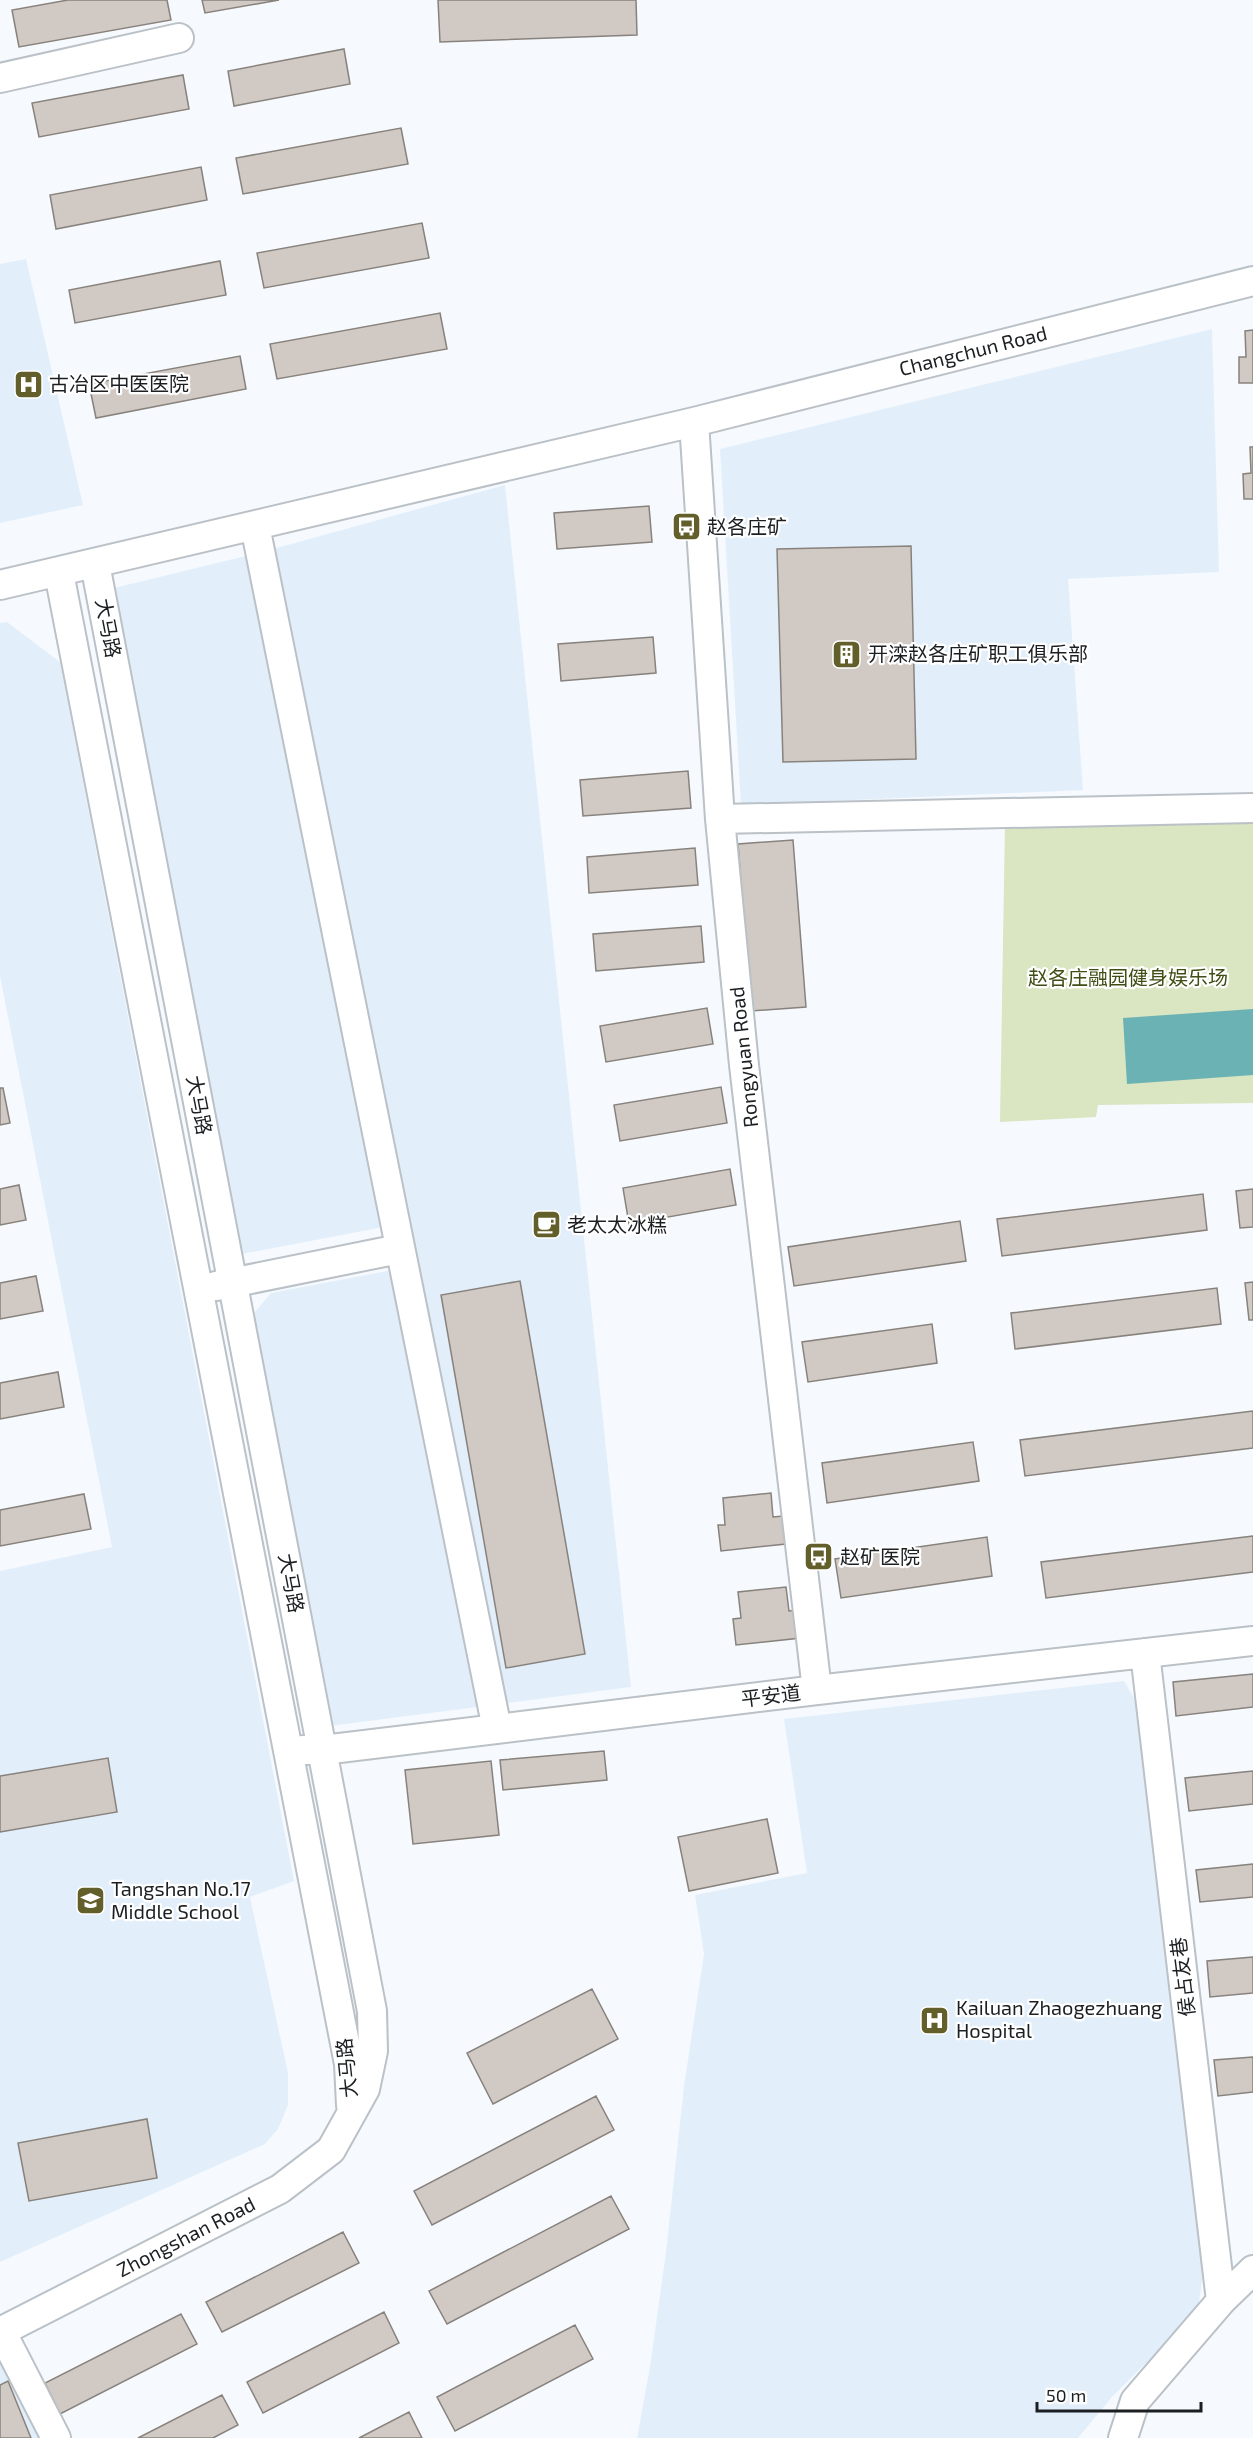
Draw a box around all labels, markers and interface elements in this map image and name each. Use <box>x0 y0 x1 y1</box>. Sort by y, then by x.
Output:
street label: Changchun Road <box>896 320 1049 380</box>
hospital icon: 古冶区中医医院 <box>12 368 44 400</box>
place label: 古冶区中医医院 <box>49 371 189 395</box>
bus stop icon: 赵各庄矿 <box>670 511 702 543</box>
place label: 赵各庄矿 <box>707 514 787 538</box>
street label: 大马路 <box>91 596 126 660</box>
building icon: 开滦赵各庄矿职工俱乐部 <box>831 638 863 670</box>
place label: 开滦赵各庄矿职工俱乐部 <box>868 641 1088 665</box>
park label: 赵各庄融园健身娱乐场 <box>1028 965 1228 989</box>
street label: Rongyuan Road <box>724 985 762 1129</box>
street label: 大马路 <box>182 1073 217 1137</box>
cafe icon: 老太太冰糕 <box>530 1209 562 1241</box>
place label: 老太太冰糕 <box>567 1212 667 1236</box>
bus stop icon: 赵矿医院 <box>803 1541 835 1573</box>
place label: 赵矿医院 <box>840 1544 920 1568</box>
street label: 大马路 <box>274 1551 309 1615</box>
street label: 平安道 <box>740 1679 802 1711</box>
place label: Tangshan No.17 Middle School <box>111 1876 251 1923</box>
school or university icon: Tangshan No.17 Middle School <box>74 1885 106 1917</box>
street label: 侯占友巷 <box>1165 1936 1199 2018</box>
place label: Kailuan Zhaogezhuang Hospital <box>956 1995 1162 2042</box>
hospital icon: Kailuan Zhaogezhuang Hospital <box>919 2004 951 2036</box>
street label: 大马路 <box>331 2037 361 2099</box>
street label: Zhongshan Road <box>112 2191 259 2281</box>
scale bar <box>1037 2375 1200 2413</box>
text: 50 m <box>1046 2384 1086 2406</box>

